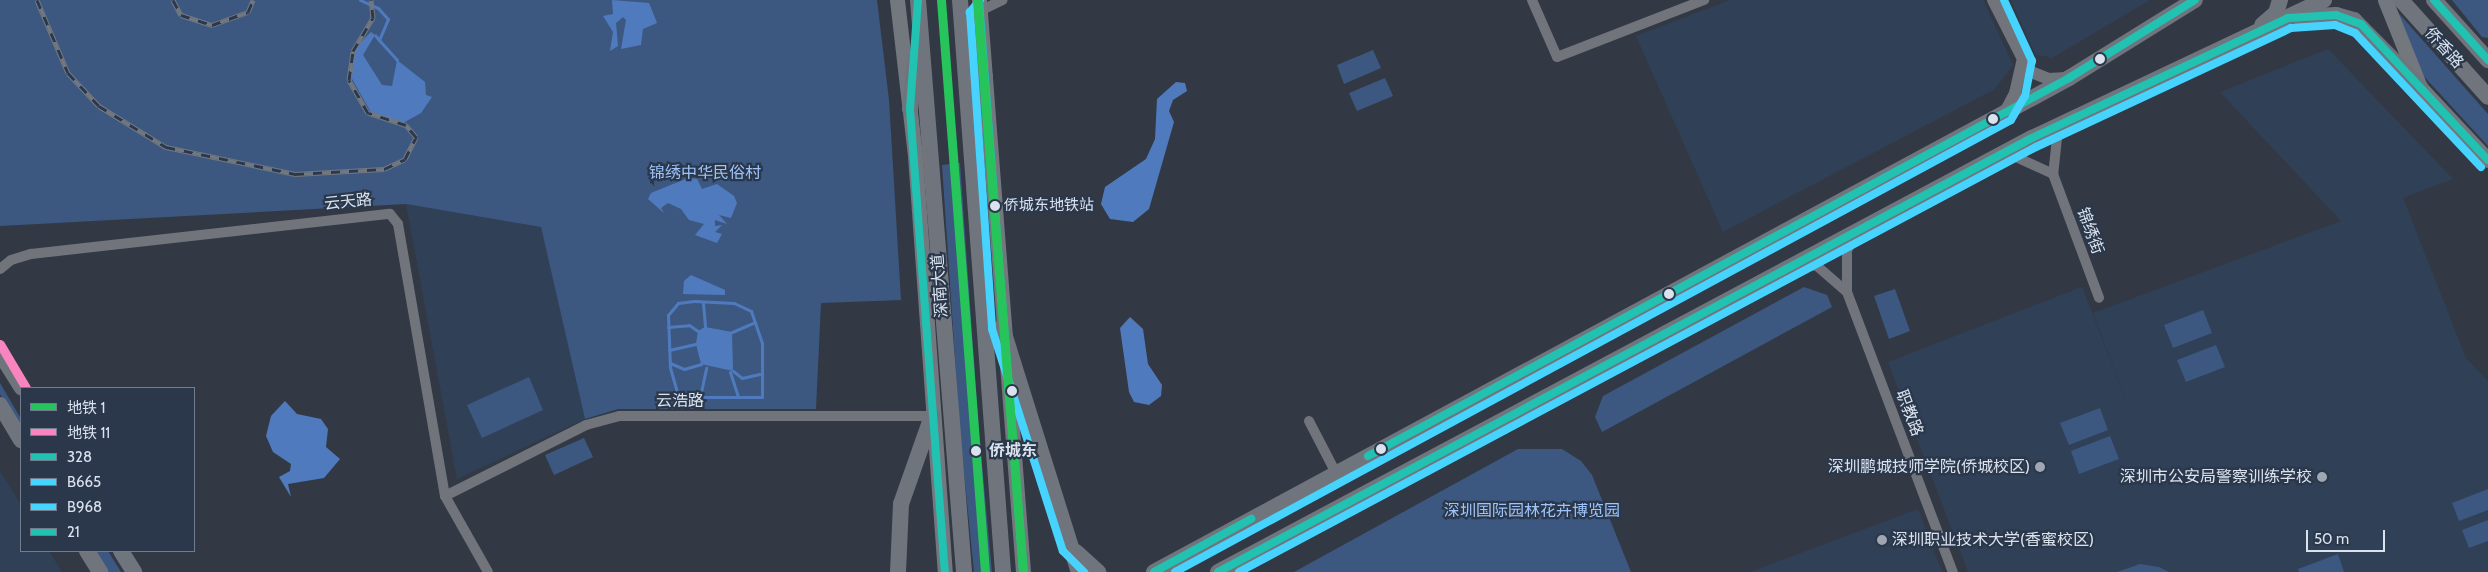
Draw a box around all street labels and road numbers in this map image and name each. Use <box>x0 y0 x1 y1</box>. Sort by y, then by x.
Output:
street label: 侨香路 <box>2421 24 2467 72</box>
street label: 云天路 <box>323 190 373 214</box>
street label: 锦绣街 <box>2073 205 2107 257</box>
street label: 深南大道 <box>928 253 952 319</box>
street label: 职教路 <box>1891 387 1927 439</box>
street label: 云浩路 <box>656 391 704 411</box>

